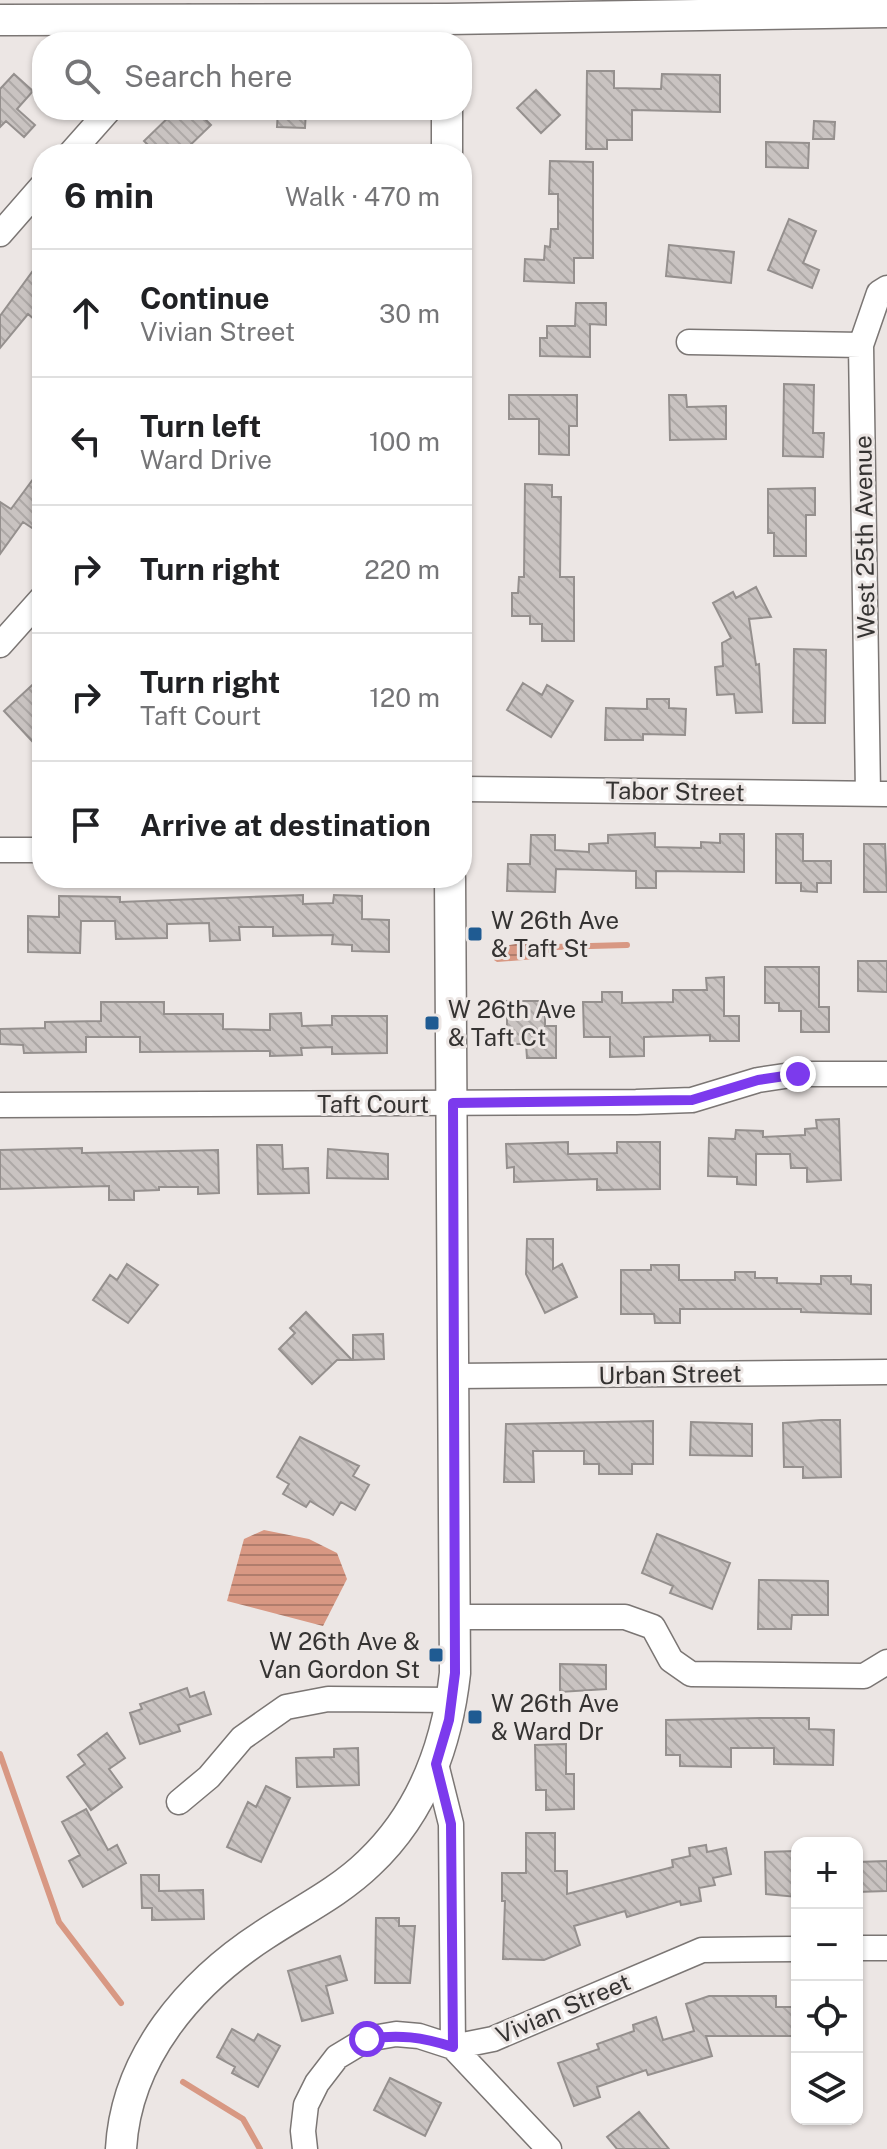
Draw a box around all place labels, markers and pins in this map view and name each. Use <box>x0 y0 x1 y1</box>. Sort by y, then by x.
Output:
place label: W 26th Ave & Taft St <box>491 906 619 962</box>
marker: W 26th Ave & Taft St <box>466 925 484 943</box>
place label: W 26th Ave & Taft Ct <box>448 995 576 1051</box>
marker: W 26th Ave & Taft Ct <box>423 1014 441 1032</box>
place label: W 26th Ave & Van Gordon St <box>259 1627 420 1683</box>
marker: W 26th Ave & Van Gordon St <box>427 1646 445 1664</box>
place label: W 26th Ave & Ward Dr <box>491 1689 619 1745</box>
marker: W 26th Ave & Ward Dr <box>466 1708 484 1726</box>

